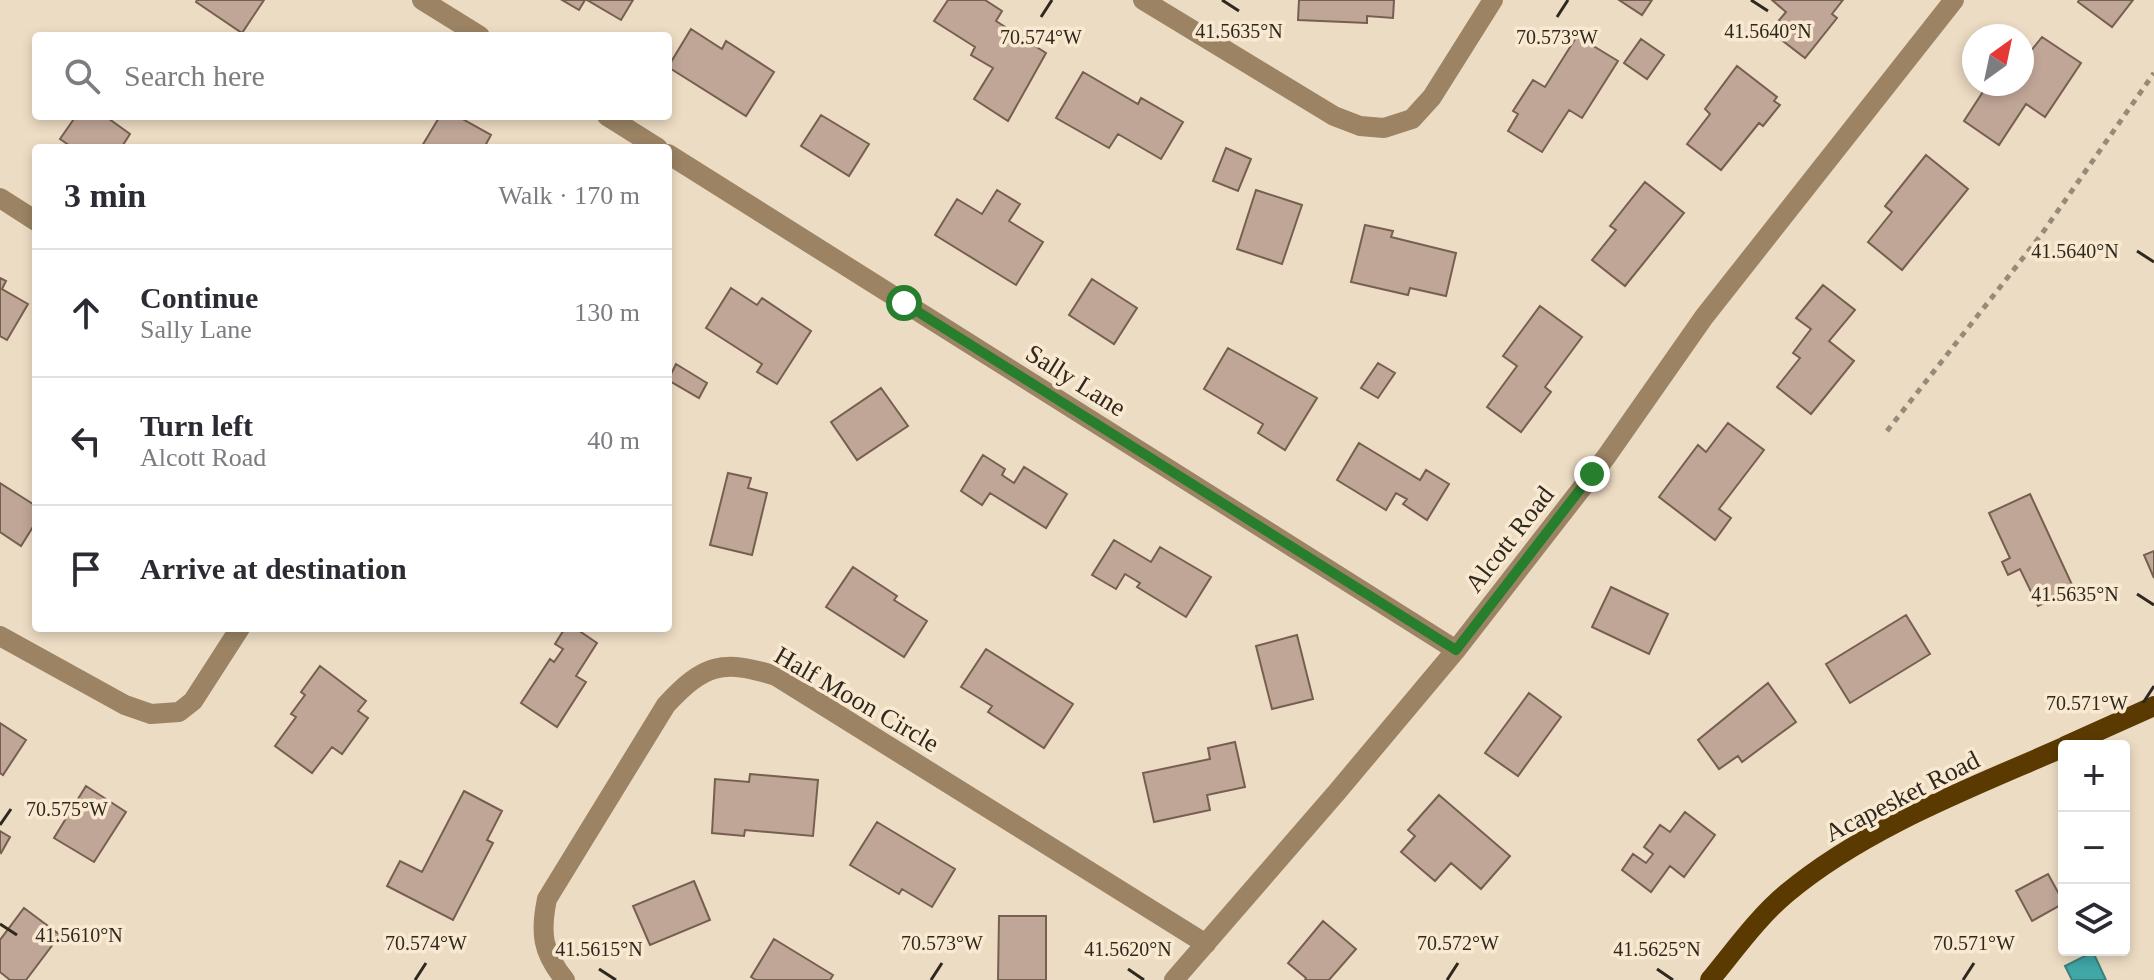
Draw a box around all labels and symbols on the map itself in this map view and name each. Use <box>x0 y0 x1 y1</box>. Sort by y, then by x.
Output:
text: 41.5635°N <box>1195 20 1283 42</box>
text: 41.5640°N <box>1724 20 1812 42</box>
north arrow <box>1962 24 2034 96</box>
text: 70.574°W <box>1000 26 1082 48</box>
text: 70.573°W <box>1516 26 1598 48</box>
text: 41.5640°N <box>2031 240 2119 262</box>
route start <box>886 285 922 321</box>
street label: Sally Lane <box>1021 338 1131 422</box>
route end <box>1574 456 1610 492</box>
street label: Alcott Road <box>1459 481 1560 598</box>
text: 41.5635°N <box>2031 583 2119 605</box>
street label: Half Moon Circle <box>769 641 944 758</box>
text: 70.571°W <box>2046 692 2128 714</box>
street label: Acapesket Road <box>1820 745 1984 848</box>
text: 70.575°W <box>26 798 108 820</box>
text: 41.5610°N <box>35 924 123 946</box>
text: 70.574°W <box>385 932 467 954</box>
text: 70.573°W <box>901 932 983 954</box>
text: 70.572°W <box>1417 932 1499 954</box>
text: 70.571°W <box>1933 932 2015 954</box>
text: 41.5615°N <box>555 938 643 960</box>
text: 41.5620°N <box>1084 938 1172 960</box>
text: 41.5625°N <box>1613 938 1701 960</box>

